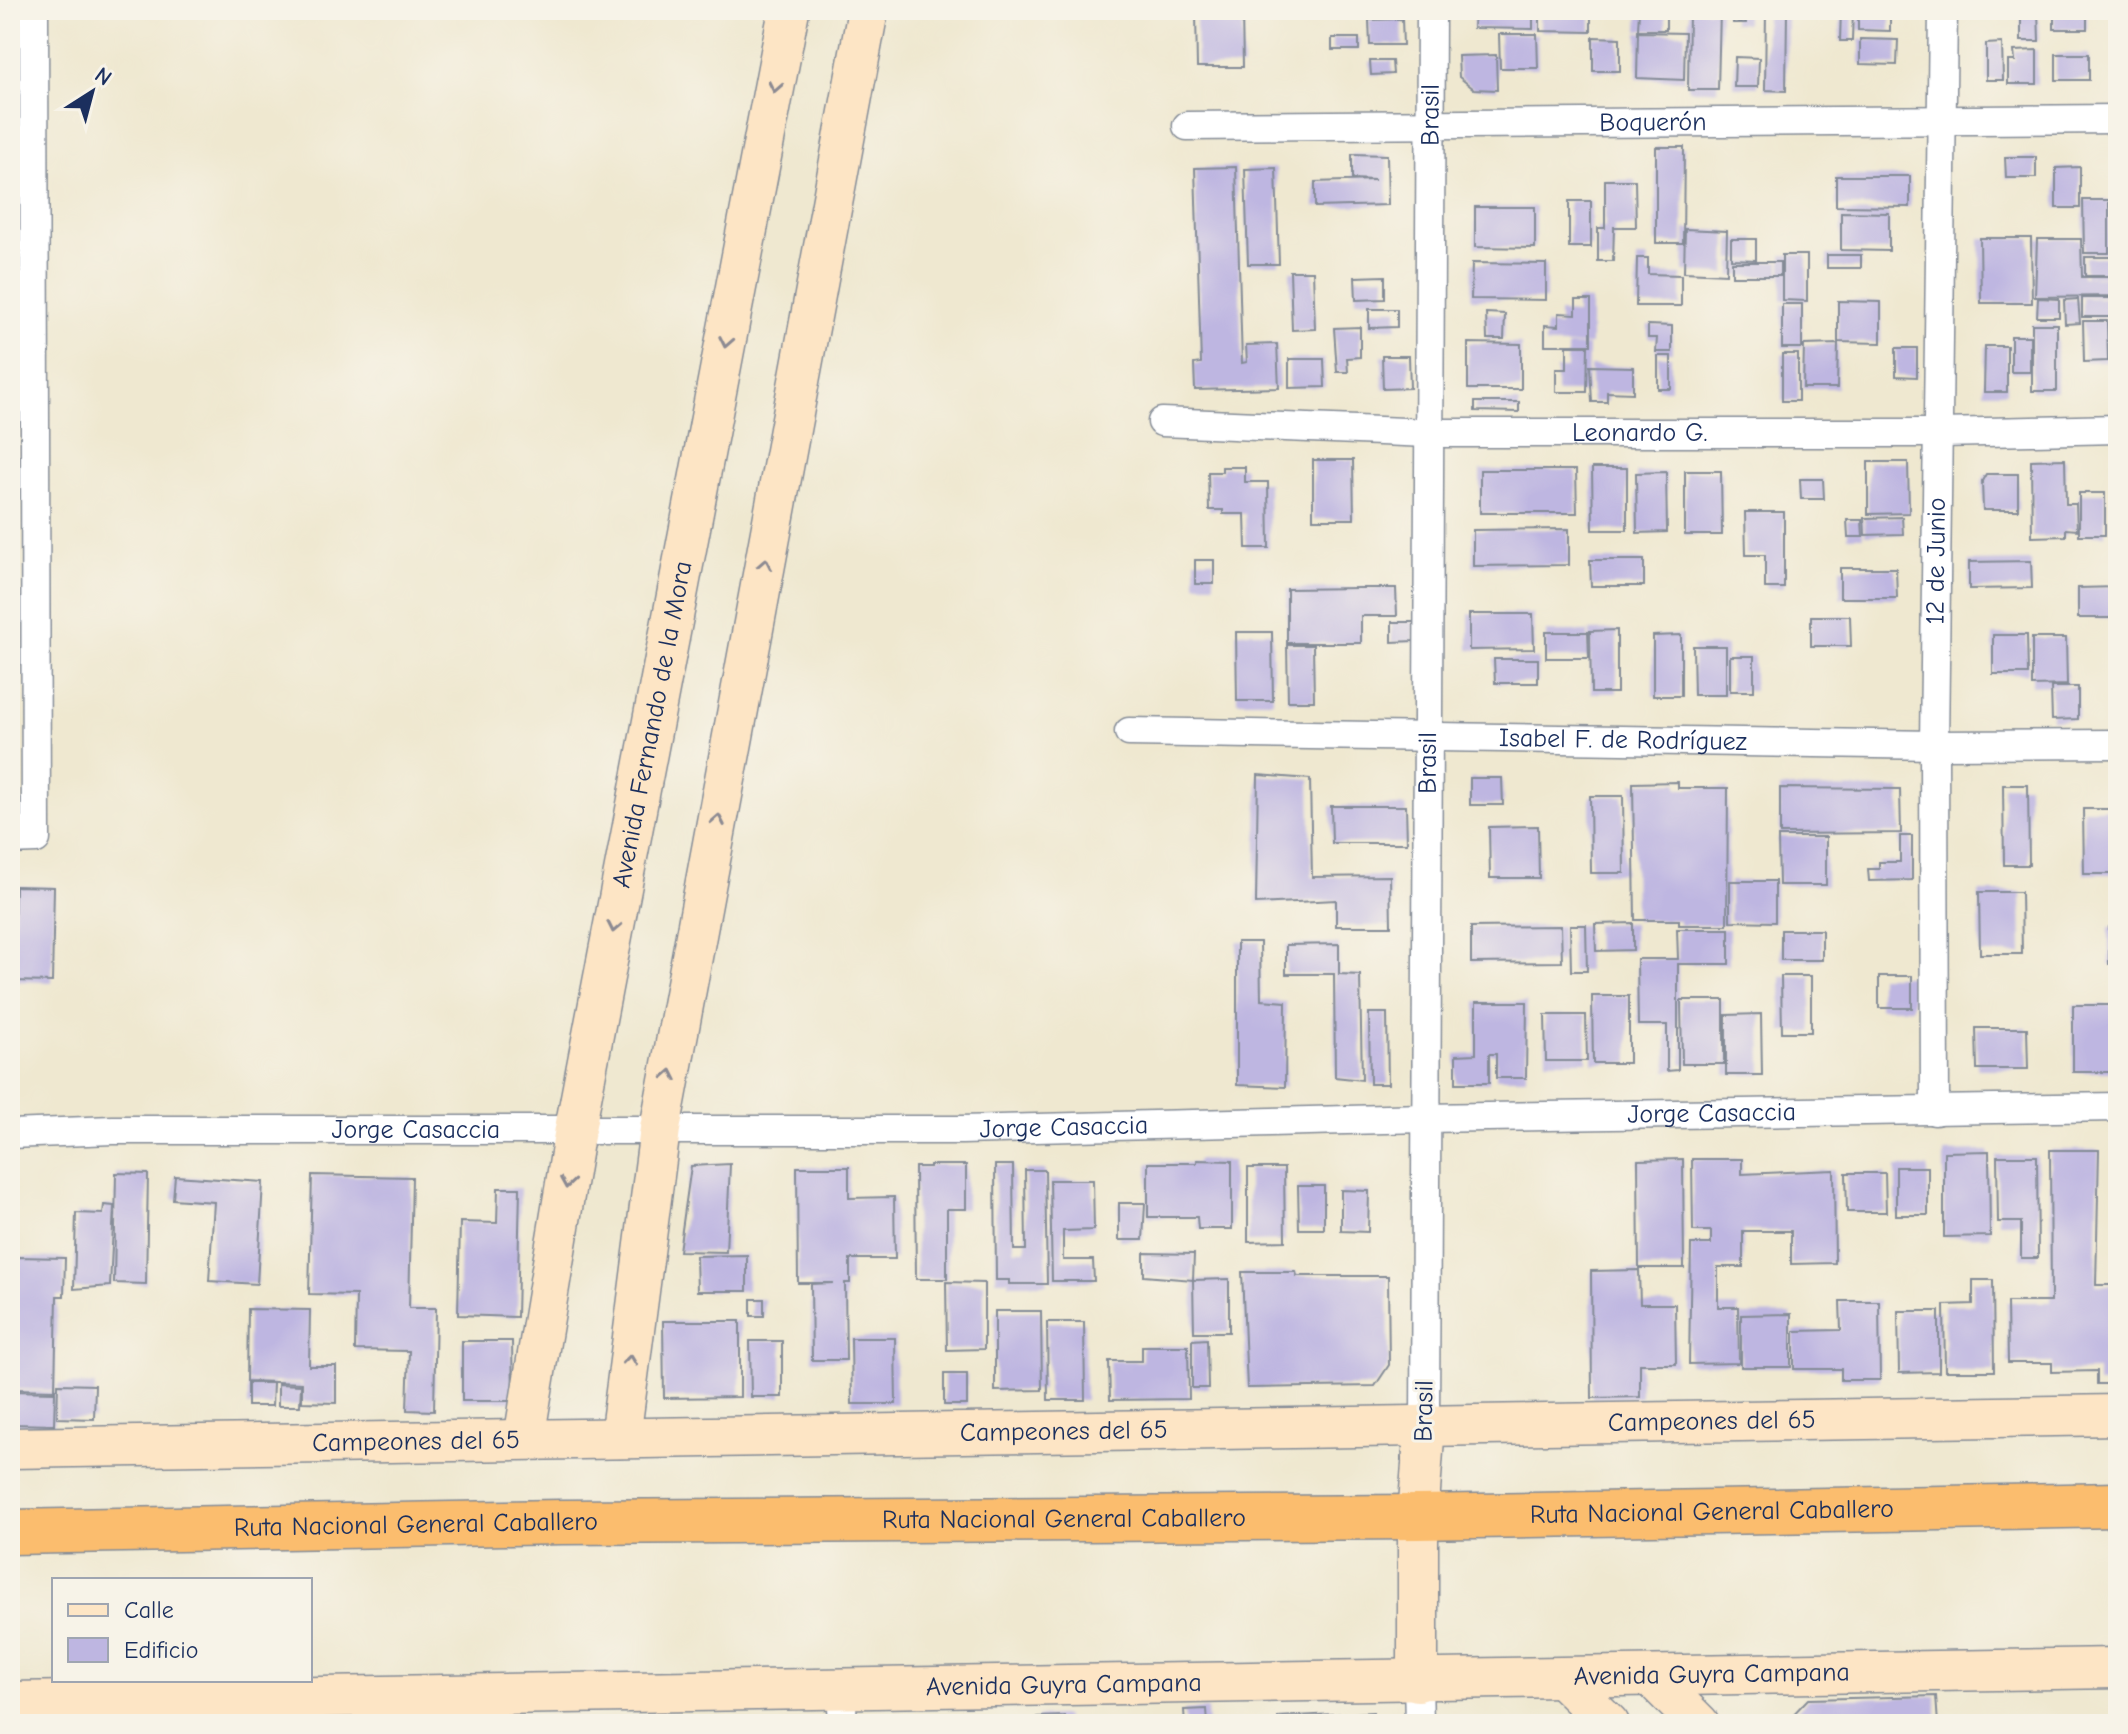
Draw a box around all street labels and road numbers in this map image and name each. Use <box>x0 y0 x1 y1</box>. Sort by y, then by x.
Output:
street label: Brasil <box>1415 84 1446 146</box>
street label: Boquerón <box>1599 107 1707 138</box>
street label: Leonardo G. <box>1572 418 1708 448</box>
street label: 12 de Junio <box>1920 497 1952 625</box>
street label: Avenida Fernando de la Mora <box>606 559 698 890</box>
street label: Isabel F. de Rodríguez <box>1499 723 1747 757</box>
street label: Brasil <box>1413 732 1443 794</box>
street label: Jorge Casaccia <box>1627 1097 1796 1130</box>
street label: Jorge Casaccia <box>979 1110 1149 1145</box>
street label: Jorge Casaccia <box>332 1115 500 1145</box>
street label: Brasil <box>1408 1380 1440 1442</box>
street label: Campeones del 65 <box>1608 1405 1816 1438</box>
street label: Campeones del 65 <box>960 1415 1168 1448</box>
street label: Campeones del 65 <box>312 1425 520 1458</box>
street label: Ruta Nacional General Caballero <box>1530 1494 1894 1530</box>
street label: Ruta Nacional General Caballero <box>882 1503 1246 1535</box>
street label: Ruta Nacional General Caballero <box>234 1507 598 1543</box>
street label: Avenida Guyra Campana <box>1573 1657 1850 1692</box>
street label: Avenida Guyra Campana <box>926 1668 1202 1702</box>

